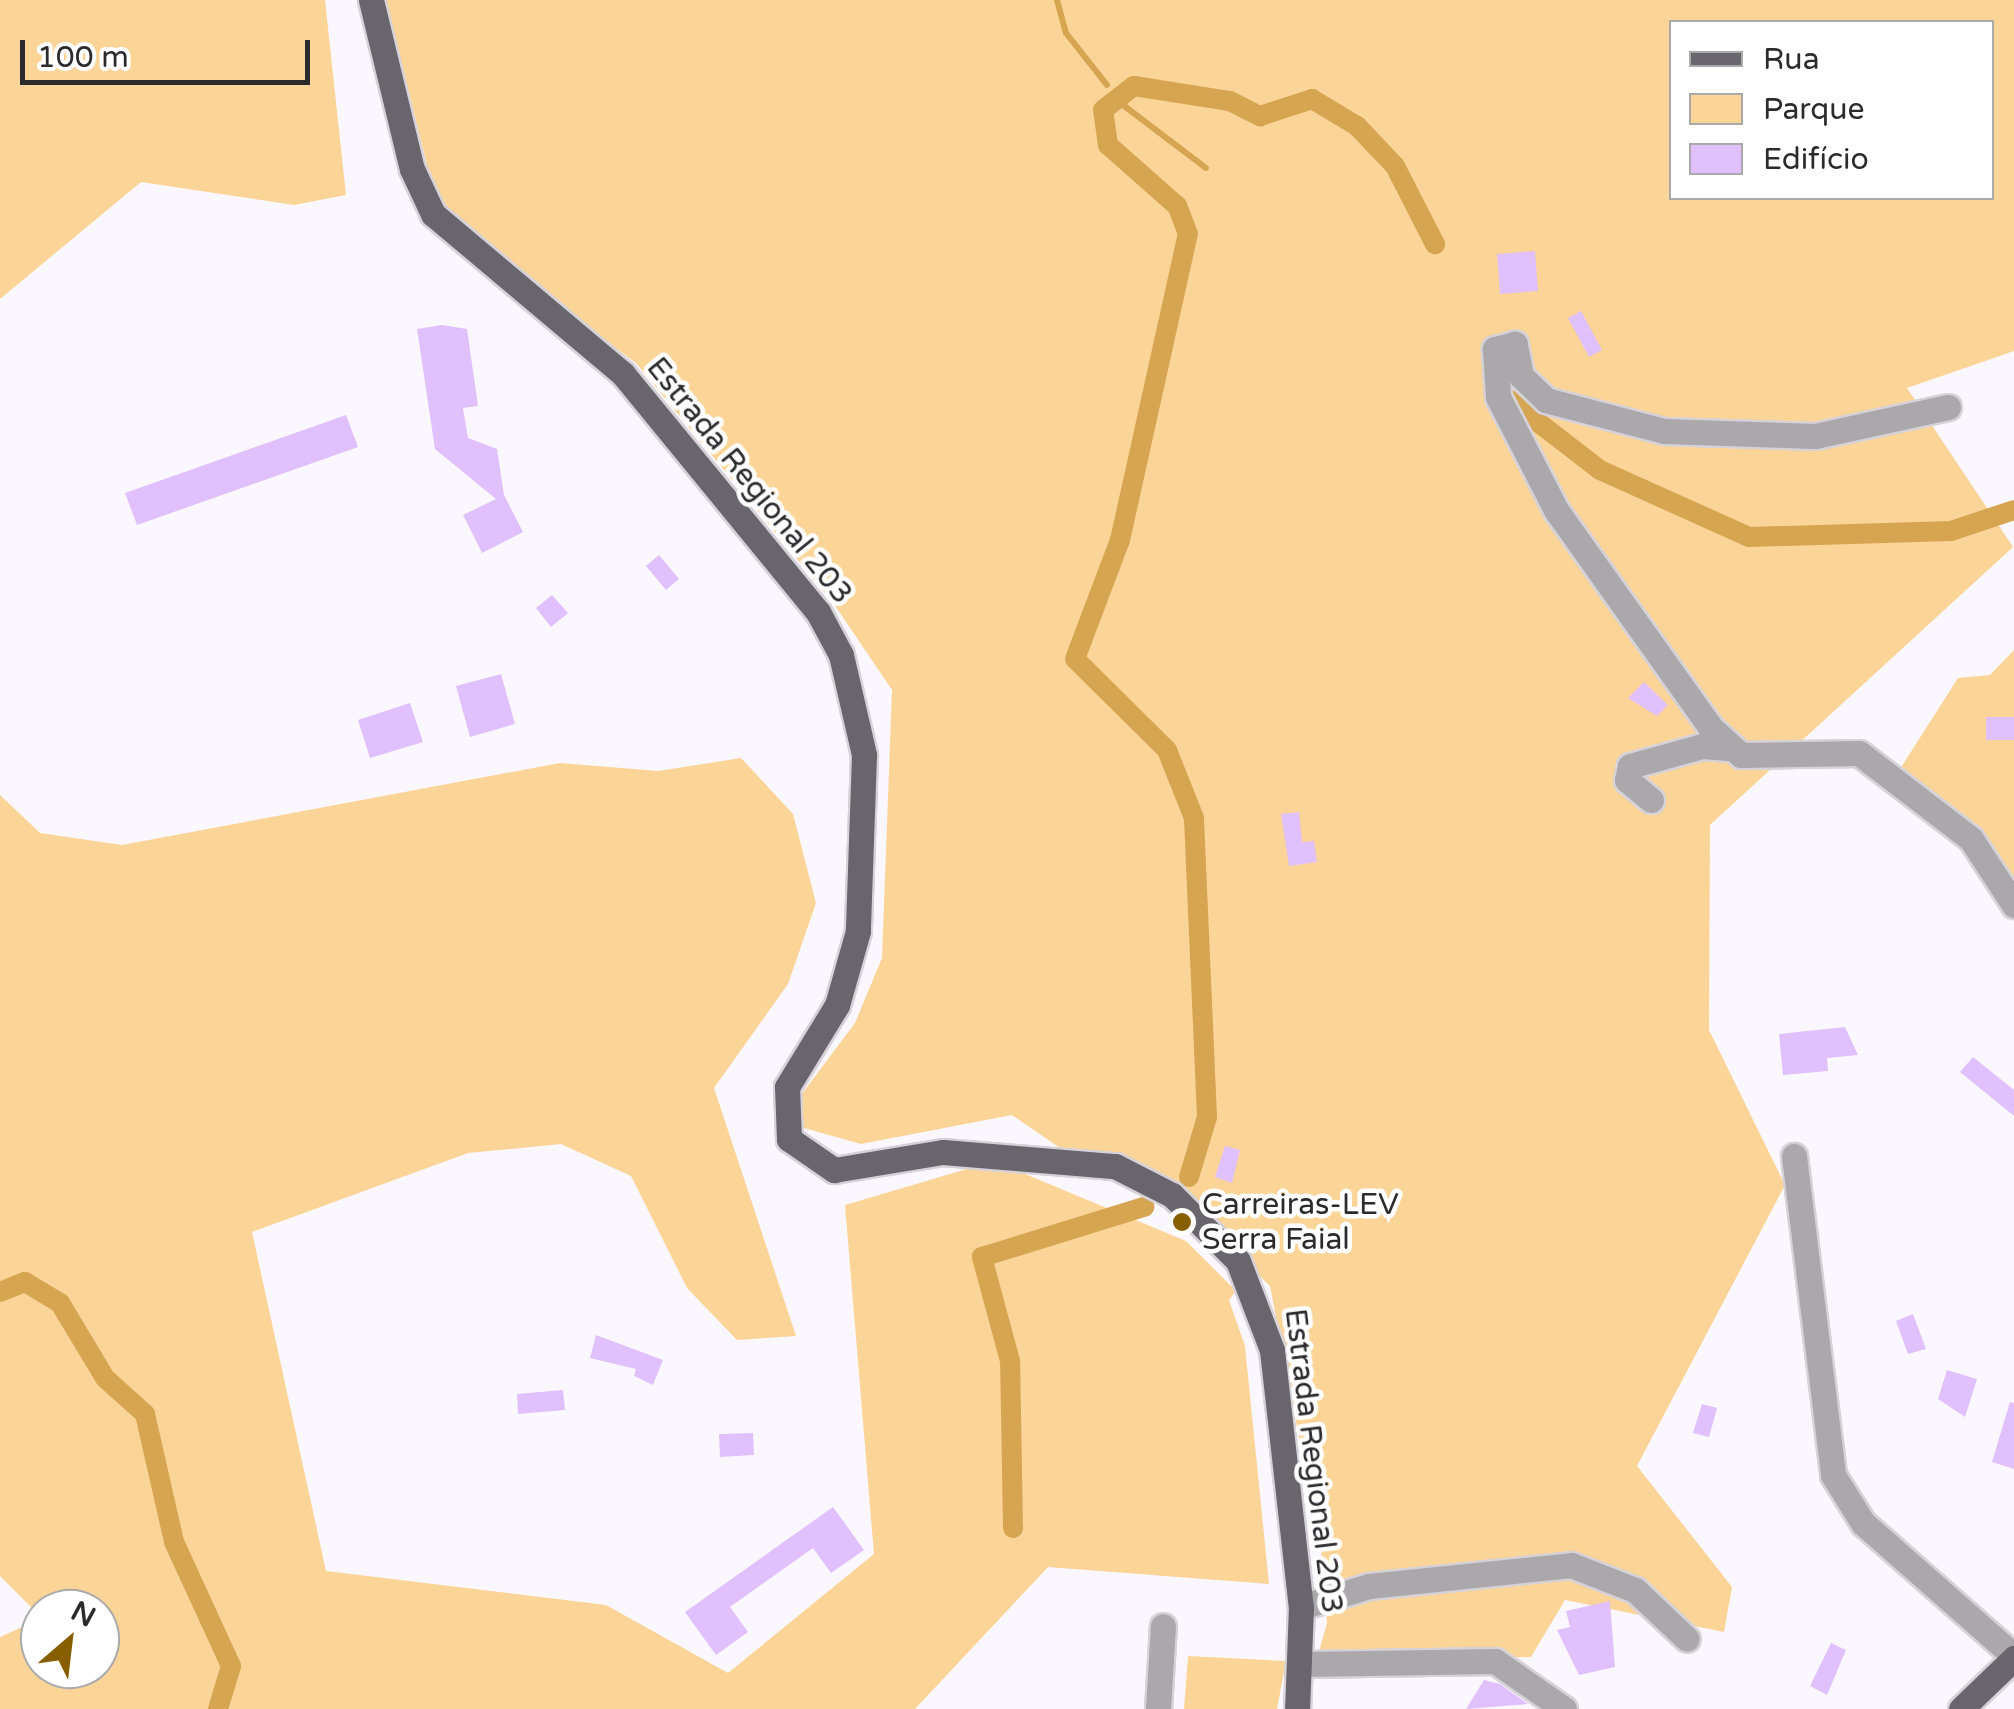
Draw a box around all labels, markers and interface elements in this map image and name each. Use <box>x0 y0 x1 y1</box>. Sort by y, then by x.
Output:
scale bar <box>25 20 315 82</box>
legend <box>1669 20 1994 200</box>
text: 100 m <box>37 39 129 76</box>
text: Rua <box>1763 41 1820 78</box>
text: Parque <box>1763 91 1864 128</box>
text: Edifício <box>1763 141 1869 178</box>
street label: Estrada Regional 203 <box>639 351 859 611</box>
place label: Carreiras-LEV Serra Faial <box>1202 1187 1399 1258</box>
marker: Carreiras-LEV Serra Faial <box>1171 1211 1193 1233</box>
street label: Estrada Regional 203 <box>1276 1307 1350 1615</box>
north arrow <box>20 1589 120 1689</box>
text: N <box>65 1594 101 1635</box>

